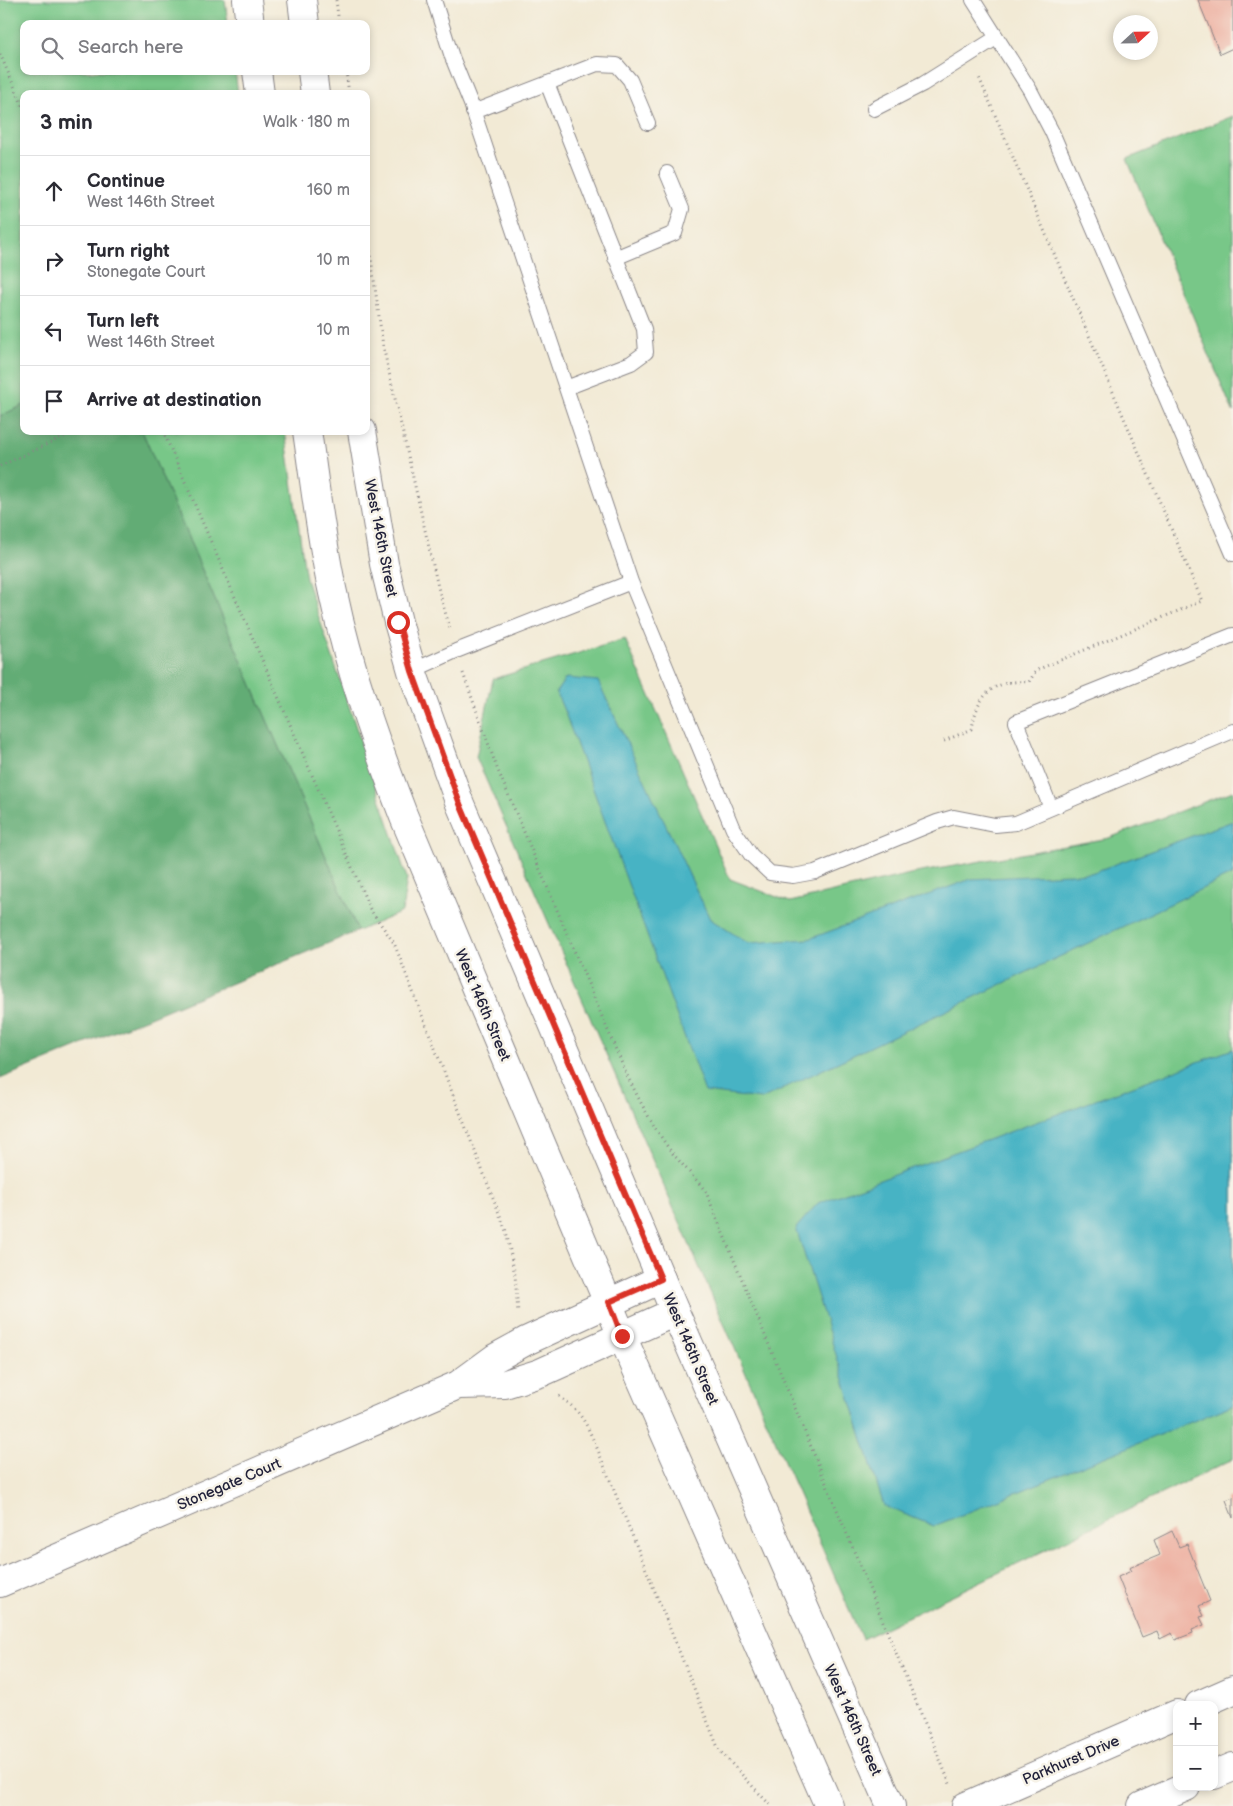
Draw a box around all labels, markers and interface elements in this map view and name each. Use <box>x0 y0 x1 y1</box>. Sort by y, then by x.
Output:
north arrow <box>1113 15 1158 60</box>
search box <box>20 20 370 75</box>
icon: search <box>38 34 66 62</box>
text: Search here <box>78 36 183 59</box>
text: 3 min <box>40 110 93 135</box>
text: Walk · 180 m <box>263 113 350 132</box>
text: Continue <box>87 170 165 193</box>
icon: ahead <box>40 177 68 205</box>
text: 160 m <box>307 181 350 200</box>
text: West 146th Street <box>87 193 215 212</box>
text: Turn right <box>87 240 170 263</box>
icon: right <box>40 247 68 275</box>
text: 10 m <box>317 251 350 270</box>
text: Stonegate Court <box>87 263 205 282</box>
text: Turn left <box>87 310 159 333</box>
icon: left <box>40 317 68 345</box>
text: 10 m <box>317 321 350 340</box>
text: West 146th Street <box>87 333 215 352</box>
icon: arrive <box>40 387 68 415</box>
text: Arrive at destination <box>87 389 262 412</box>
street label: West 146th Street <box>360 478 401 599</box>
route start <box>387 611 410 634</box>
street label: West 146th Street <box>450 946 515 1064</box>
street label: West 146th Street <box>658 1290 723 1408</box>
route end <box>611 1325 634 1348</box>
street label: Stonegate Court <box>174 1454 284 1515</box>
street label: West 146th Street <box>820 1662 886 1779</box>
map controls <box>1173 1701 1218 1791</box>
button: + <box>1173 1701 1218 1746</box>
street label: Parkhurst Drive <box>1020 1731 1123 1789</box>
button: − <box>1173 1746 1218 1791</box>

